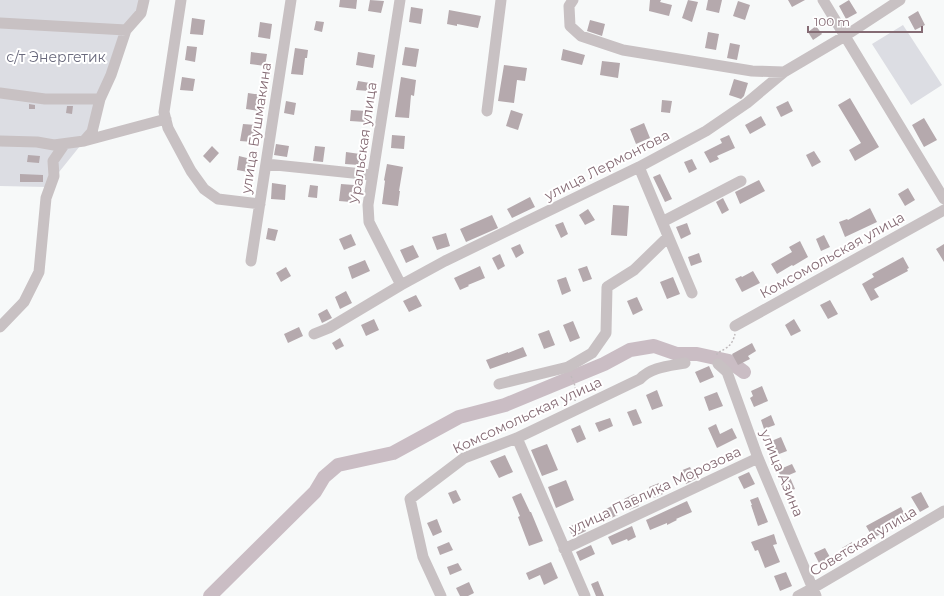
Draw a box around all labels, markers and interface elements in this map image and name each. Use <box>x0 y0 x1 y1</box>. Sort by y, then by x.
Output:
scale bar <box>808 8 922 34</box>
text: 100 m <box>814 14 850 29</box>
park label: с/т Энергетик <box>6 48 106 66</box>
street label: улица Бушмакина <box>237 61 275 196</box>
street label: Уральская улица <box>346 81 380 205</box>
street label: улица Лермонтова <box>541 126 673 205</box>
street label: Комсомольская улица <box>757 208 907 302</box>
street label: Комсомольская улица <box>450 372 604 458</box>
street label: улица Азина <box>756 426 808 519</box>
street label: улица Павлика Морозова <box>565 442 744 538</box>
street label: Советская улица <box>806 502 920 580</box>

